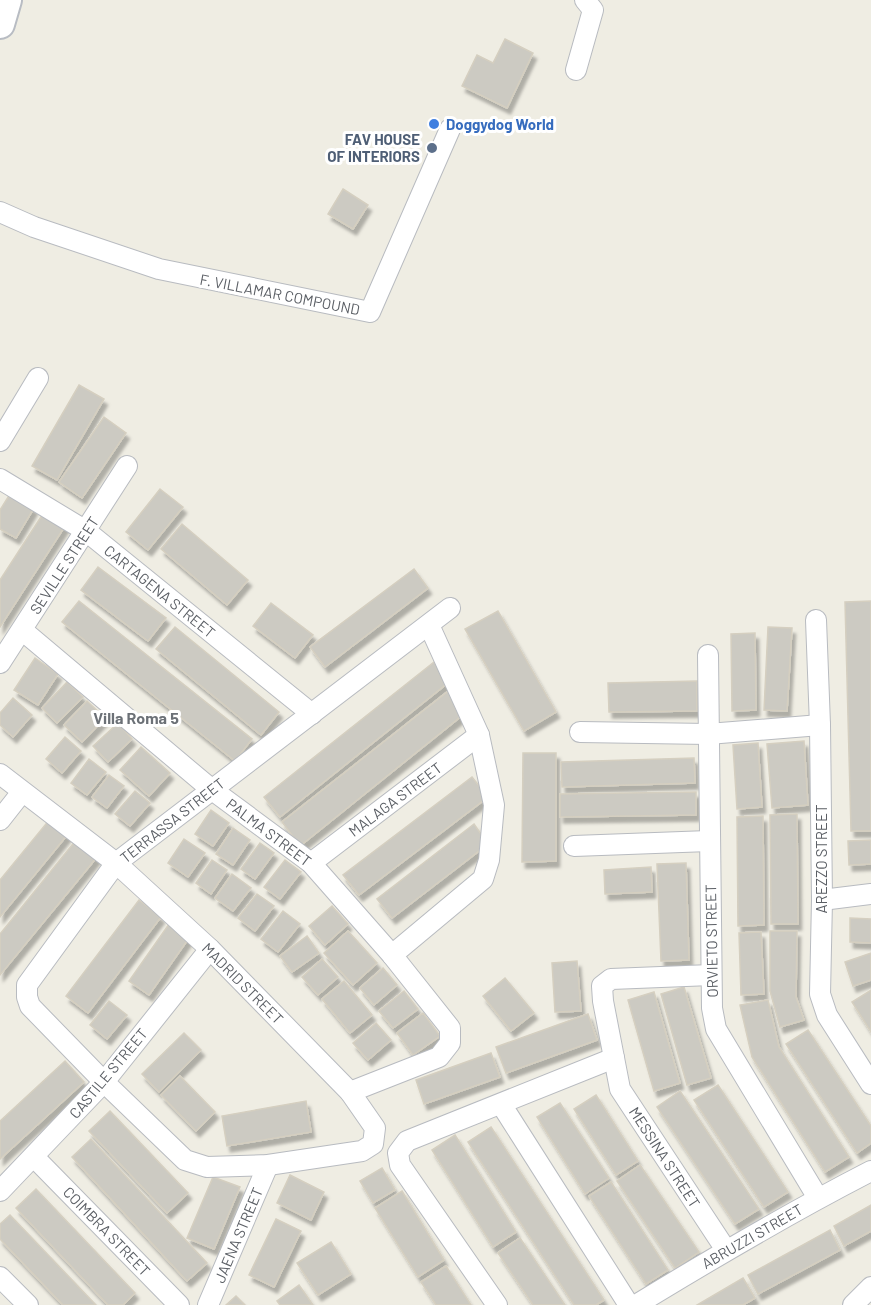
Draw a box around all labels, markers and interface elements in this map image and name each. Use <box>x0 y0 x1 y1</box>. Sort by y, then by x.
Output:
place label: Doggydog World <box>446 115 554 133</box>
marker: Doggydog World <box>427 117 441 131</box>
place label: FAV HOUSE OF INTERIORS <box>327 130 420 165</box>
marker: FAV HOUSE OF INTERIORS <box>425 141 439 155</box>
street label: F. VILLAMAR COMPOUND <box>199 270 361 318</box>
street label: SEVILLE STREET <box>26 513 102 617</box>
street label: CARTAGENA STREET <box>101 541 219 641</box>
district label: Villa Roma 5 <box>93 708 179 727</box>
street label: MALAGA STREET <box>345 758 445 840</box>
street label: TERRASSA STREET <box>116 774 228 866</box>
street label: PALMA STREET <box>223 794 315 870</box>
street label: AREZZO STREET <box>812 804 830 914</box>
street label: ORVIETO STREET <box>701 884 721 998</box>
street label: MADRID STREET <box>199 939 287 1027</box>
street label: CASTILE STREET <box>65 1024 151 1122</box>
street label: MESSINA STREET <box>626 1103 704 1211</box>
street label: COIMBRA STREET <box>60 1183 154 1279</box>
street label: JAENA STREET <box>210 1185 266 1285</box>
street label: ABRUZZI STREET <box>698 1200 806 1272</box>

